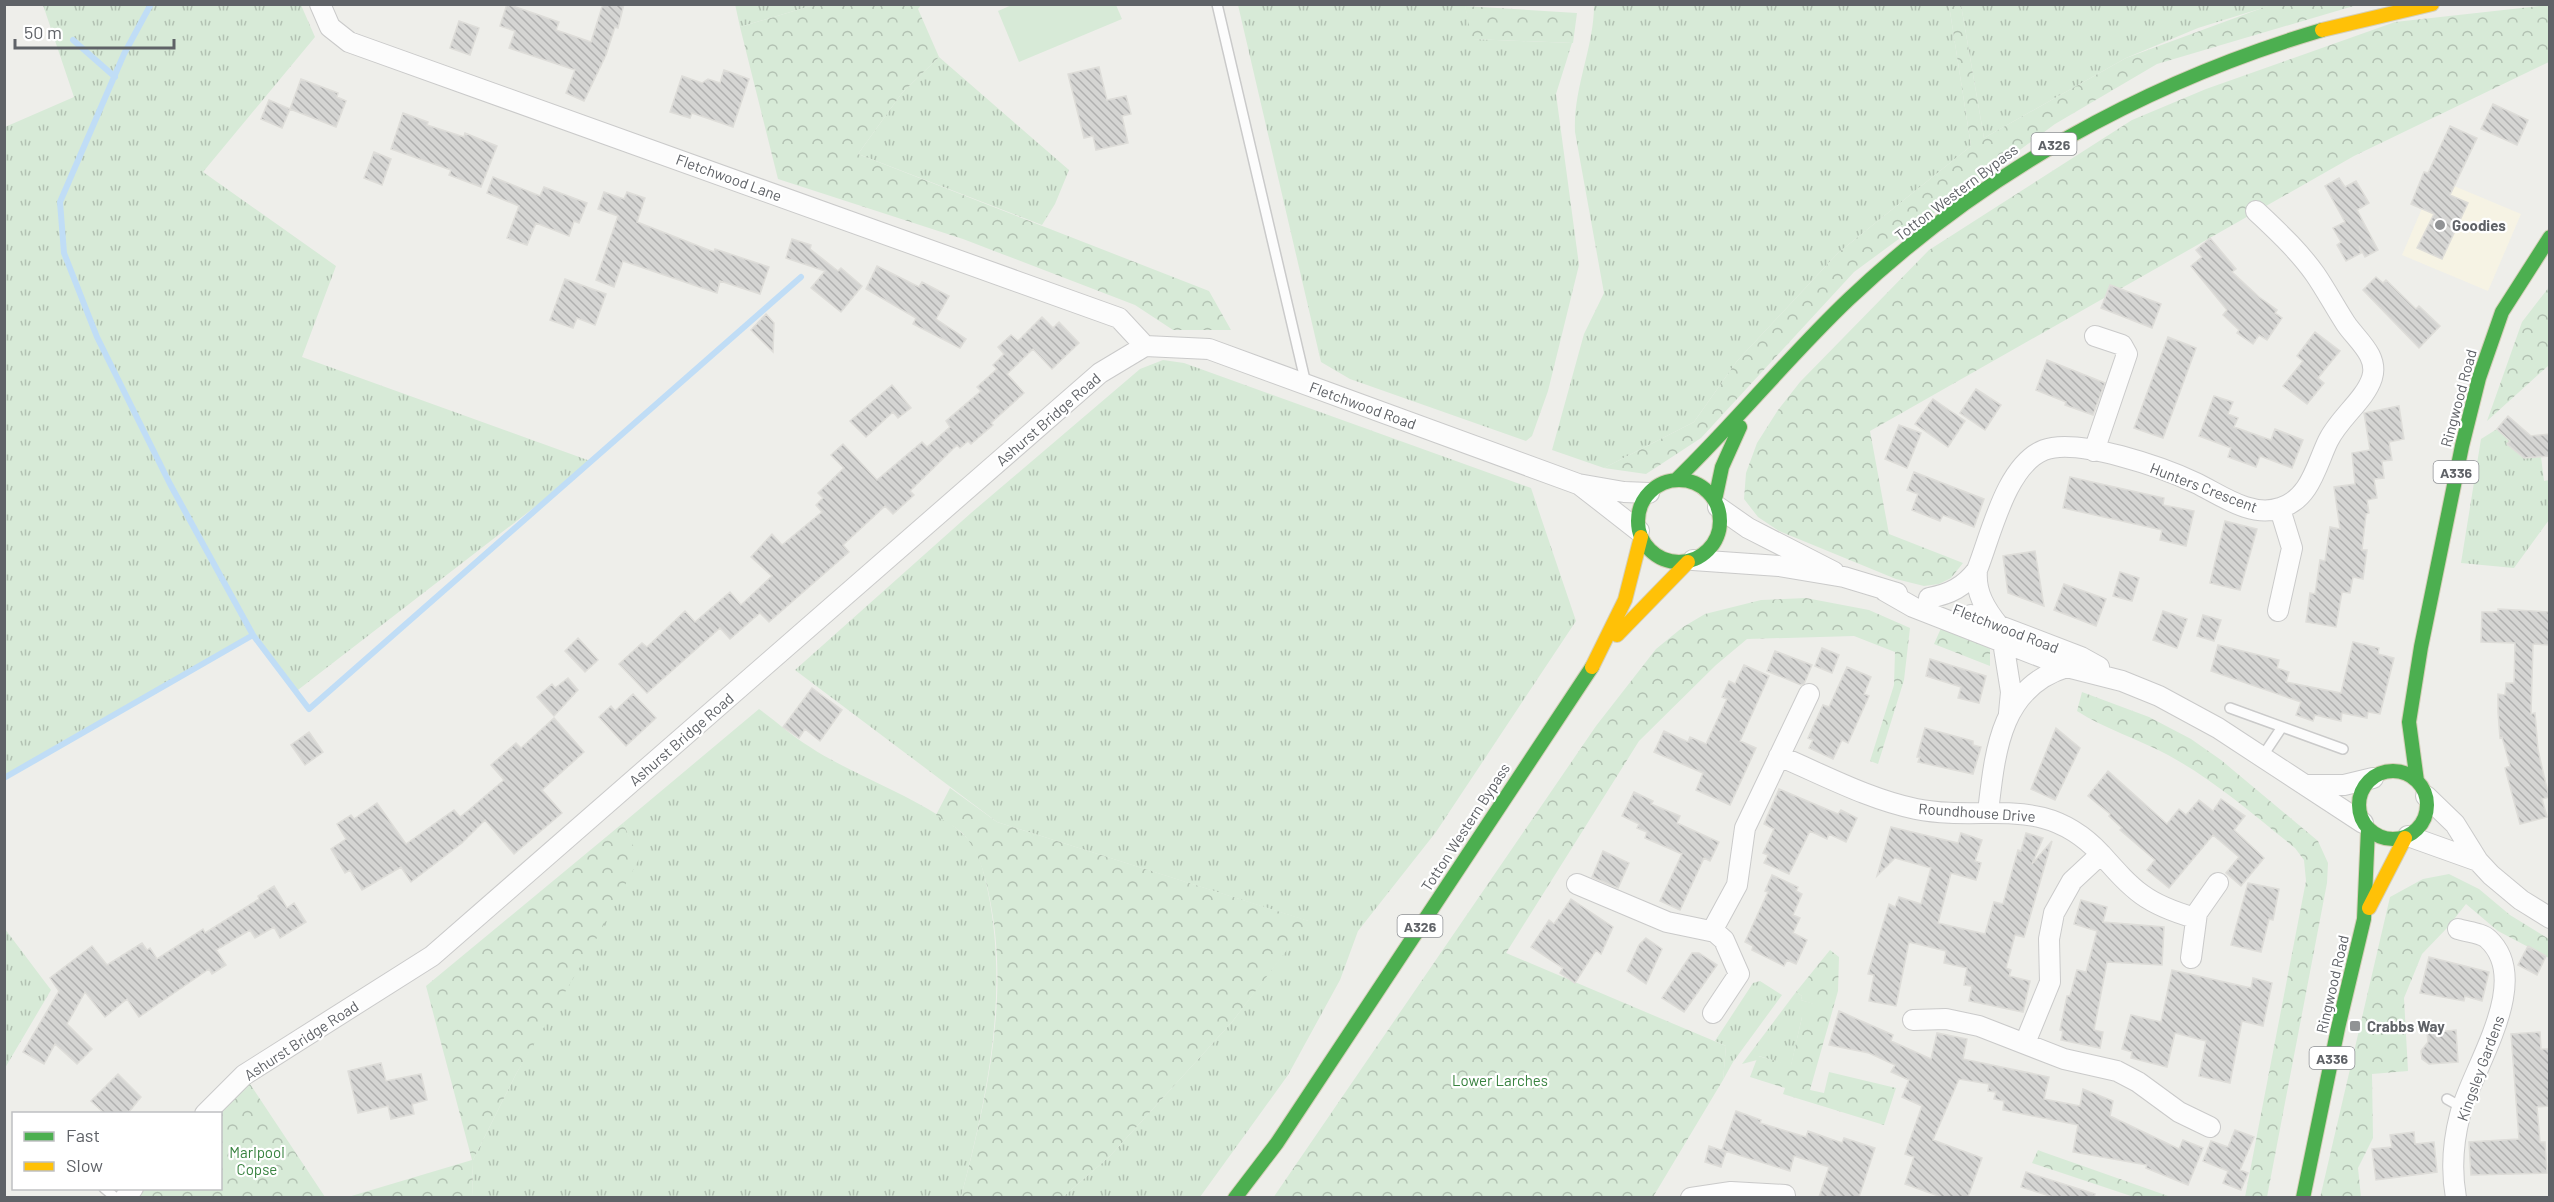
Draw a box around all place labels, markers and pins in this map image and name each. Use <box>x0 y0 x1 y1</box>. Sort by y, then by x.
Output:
place label: Goodies <box>2452 216 2506 234</box>
marker: Goodies <box>2433 218 2447 232</box>
place label: Crabbs Way <box>2367 1017 2445 1035</box>
marker: Crabbs Way <box>2348 1019 2362 1033</box>

